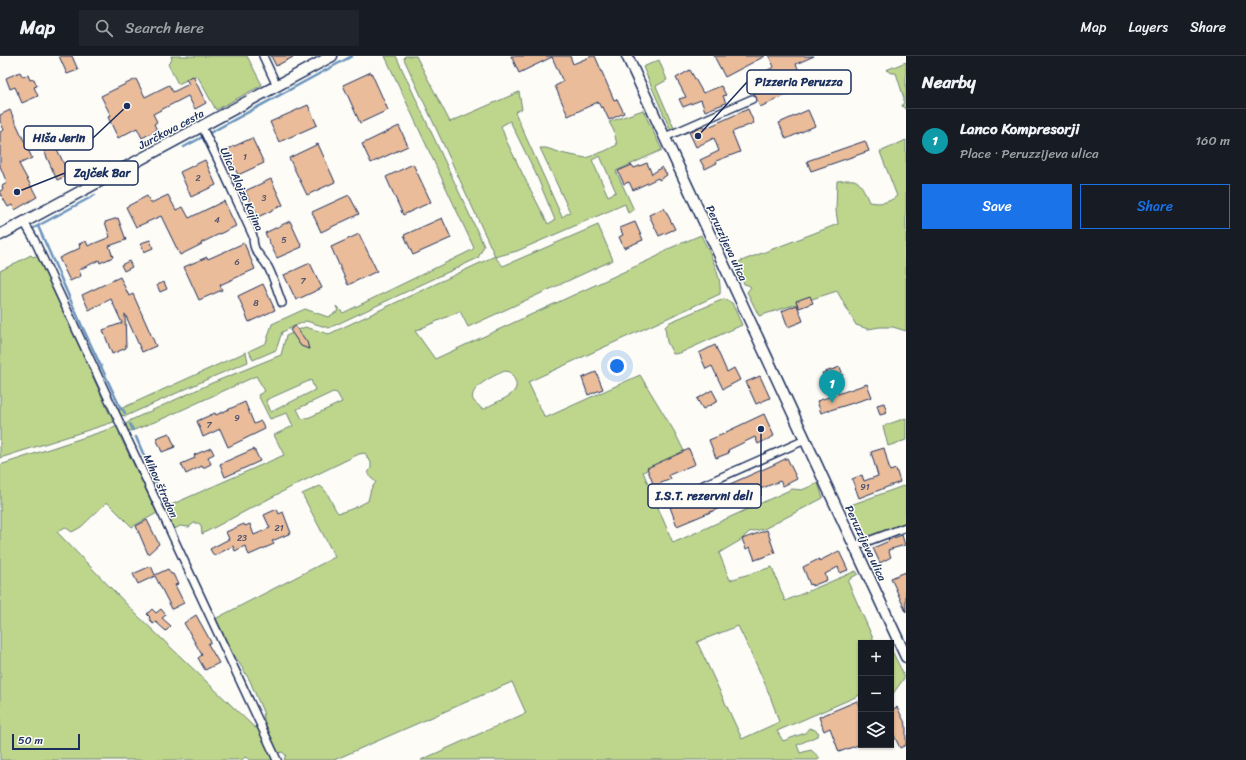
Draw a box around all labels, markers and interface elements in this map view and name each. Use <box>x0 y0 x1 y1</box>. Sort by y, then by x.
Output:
search box <box>79 10 359 46</box>
text: Map <box>20 11 55 44</box>
text: Search here <box>125 15 204 41</box>
text: Map <box>1081 15 1106 40</box>
text: Layers <box>1128 15 1168 40</box>
text: Share <box>1190 15 1226 40</box>
icon: search <box>93 17 115 39</box>
text: Nearby <box>922 67 976 97</box>
callout: Pizzeria Peruzza <box>747 70 851 94</box>
text: Pizzeria Peruzza <box>755 71 843 93</box>
street label: Jurčkova cesta <box>134 104 208 155</box>
text: Lanco Kompresorji <box>960 116 1079 142</box>
callout: Hiša Jerin <box>24 126 93 150</box>
text: Hiša Jerin <box>32 127 86 149</box>
text: 1 <box>932 129 938 152</box>
text: 160 m <box>1195 129 1230 152</box>
text: Place · Peruzzijeva ulica <box>960 142 1098 165</box>
street label: Ulica Alojza Kajina <box>215 144 269 235</box>
house number: 1 <box>243 149 247 165</box>
callout: Zajček Bar <box>65 161 138 185</box>
text: Zajček Bar <box>73 162 131 184</box>
house number: 2 <box>195 170 201 186</box>
button: Save <box>922 184 1072 229</box>
button: Share <box>1080 184 1230 229</box>
house number: 3 <box>262 190 267 206</box>
street label: Peruzzijeva ulica <box>701 202 753 285</box>
house number: 4 <box>214 212 220 228</box>
house number: 5 <box>281 232 287 248</box>
house number: 6 <box>234 254 240 270</box>
house number: 7 <box>300 273 306 289</box>
house number: 8 <box>253 295 259 311</box>
your location <box>607 356 627 376</box>
pin: 1 <box>819 370 845 403</box>
house number: 9 <box>234 410 240 426</box>
house number: 7 <box>206 417 212 433</box>
street label: Mihov štradon <box>138 451 183 521</box>
house number: 91 <box>860 479 870 495</box>
callout: I.S.T. rezervni deli <box>648 484 761 508</box>
text: I.S.T. rezervni deli <box>654 485 753 507</box>
street label: Peruzzijeva ulica <box>840 502 892 585</box>
house number: 21 <box>274 520 284 536</box>
house number: 23 <box>237 530 247 546</box>
map controls <box>858 640 894 748</box>
button: + <box>858 640 894 676</box>
button: − <box>858 676 894 712</box>
button: layers <box>858 712 894 748</box>
text: 50 m <box>18 731 43 750</box>
scale bar <box>12 732 80 751</box>

